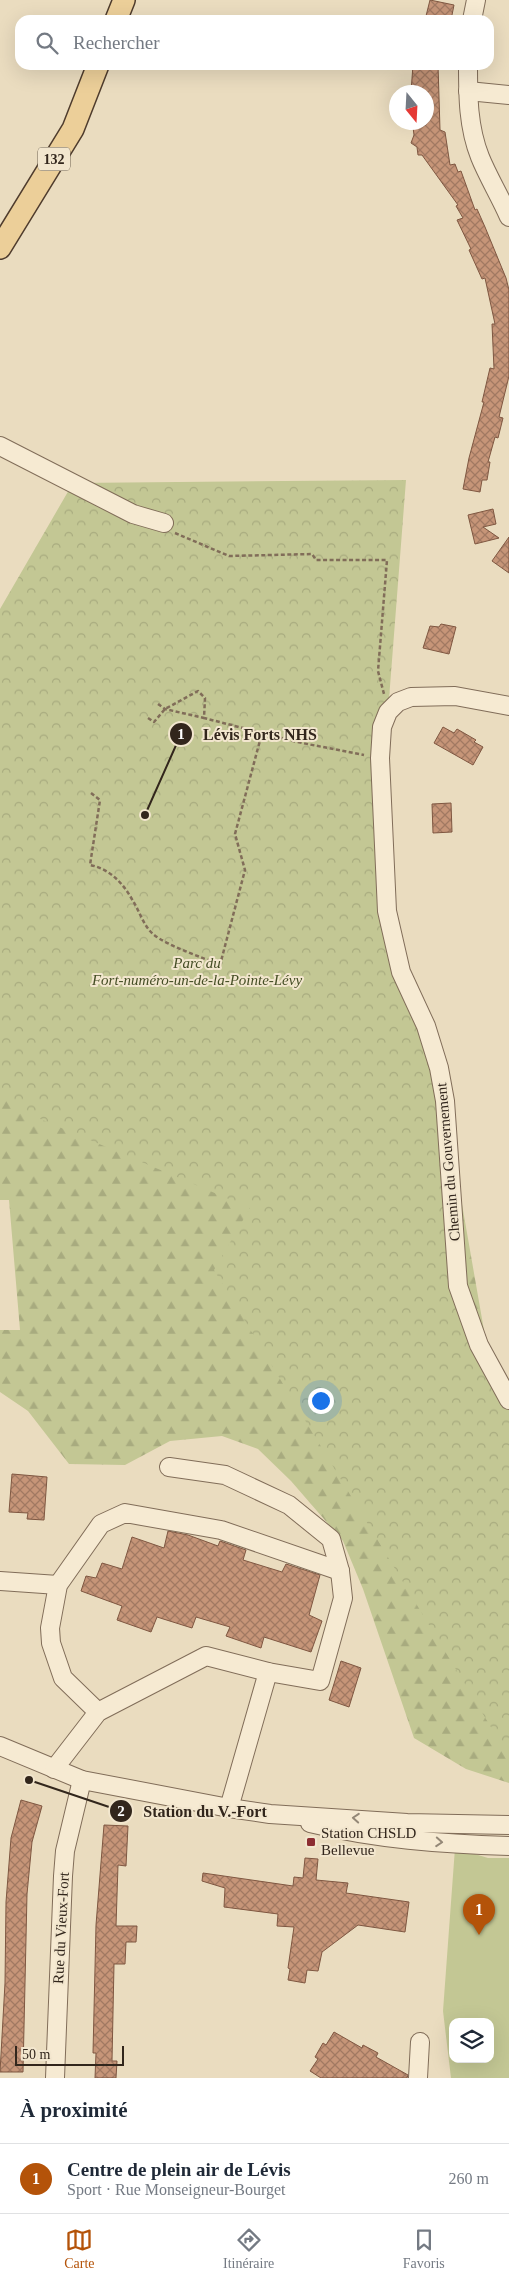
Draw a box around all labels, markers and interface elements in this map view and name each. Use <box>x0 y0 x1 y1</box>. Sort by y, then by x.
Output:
search box <box>15 15 494 70</box>
icon: search <box>33 29 61 57</box>
text: Rechercher <box>73 32 160 53</box>
north arrow <box>389 85 434 130</box>
road number: 132 <box>38 148 70 170</box>
callout: Lévis Forts NHS <box>168 719 327 750</box>
text: 1 <box>177 726 185 742</box>
text: Lévis Forts NHS <box>203 726 317 743</box>
park label: Parc du Fort-numéro-un-de-la-Pointe-Lévy <box>91 955 302 988</box>
street label: Chemin du Gouvernement <box>433 1081 463 1242</box>
your location <box>308 1388 334 1414</box>
callout: Station du V.-Fort <box>108 1796 277 1827</box>
text: 2 <box>117 1803 125 1819</box>
text: Station du V.-Fort <box>143 1803 267 1820</box>
one-way arrow <box>351 1813 359 1824</box>
place label: Station CHSLD Bellevue <box>321 1825 417 1858</box>
marker: Station CHSLD Bellevue <box>305 1836 317 1848</box>
one-way arrow <box>435 1837 443 1848</box>
street label: Rue du Vieux-Fort <box>50 1871 72 1984</box>
pin: 1 <box>463 1894 495 1935</box>
map controls <box>449 2018 494 2063</box>
button: layers <box>449 2018 494 2063</box>
scale bar <box>15 2043 124 2066</box>
text: 50 m <box>22 2047 50 2062</box>
text: À proximité <box>20 2098 128 2122</box>
text: Centre de plein air de Lévis <box>67 2159 291 2180</box>
text: 1 <box>32 2170 40 2187</box>
text: 260 m <box>449 2170 489 2187</box>
text: Sport · Rue Monseigneur-Bourget <box>67 2181 285 2198</box>
tab: Carte <box>64 2226 95 2272</box>
tab: Itinéraire <box>223 2226 274 2272</box>
tab: Favoris <box>403 2226 445 2272</box>

